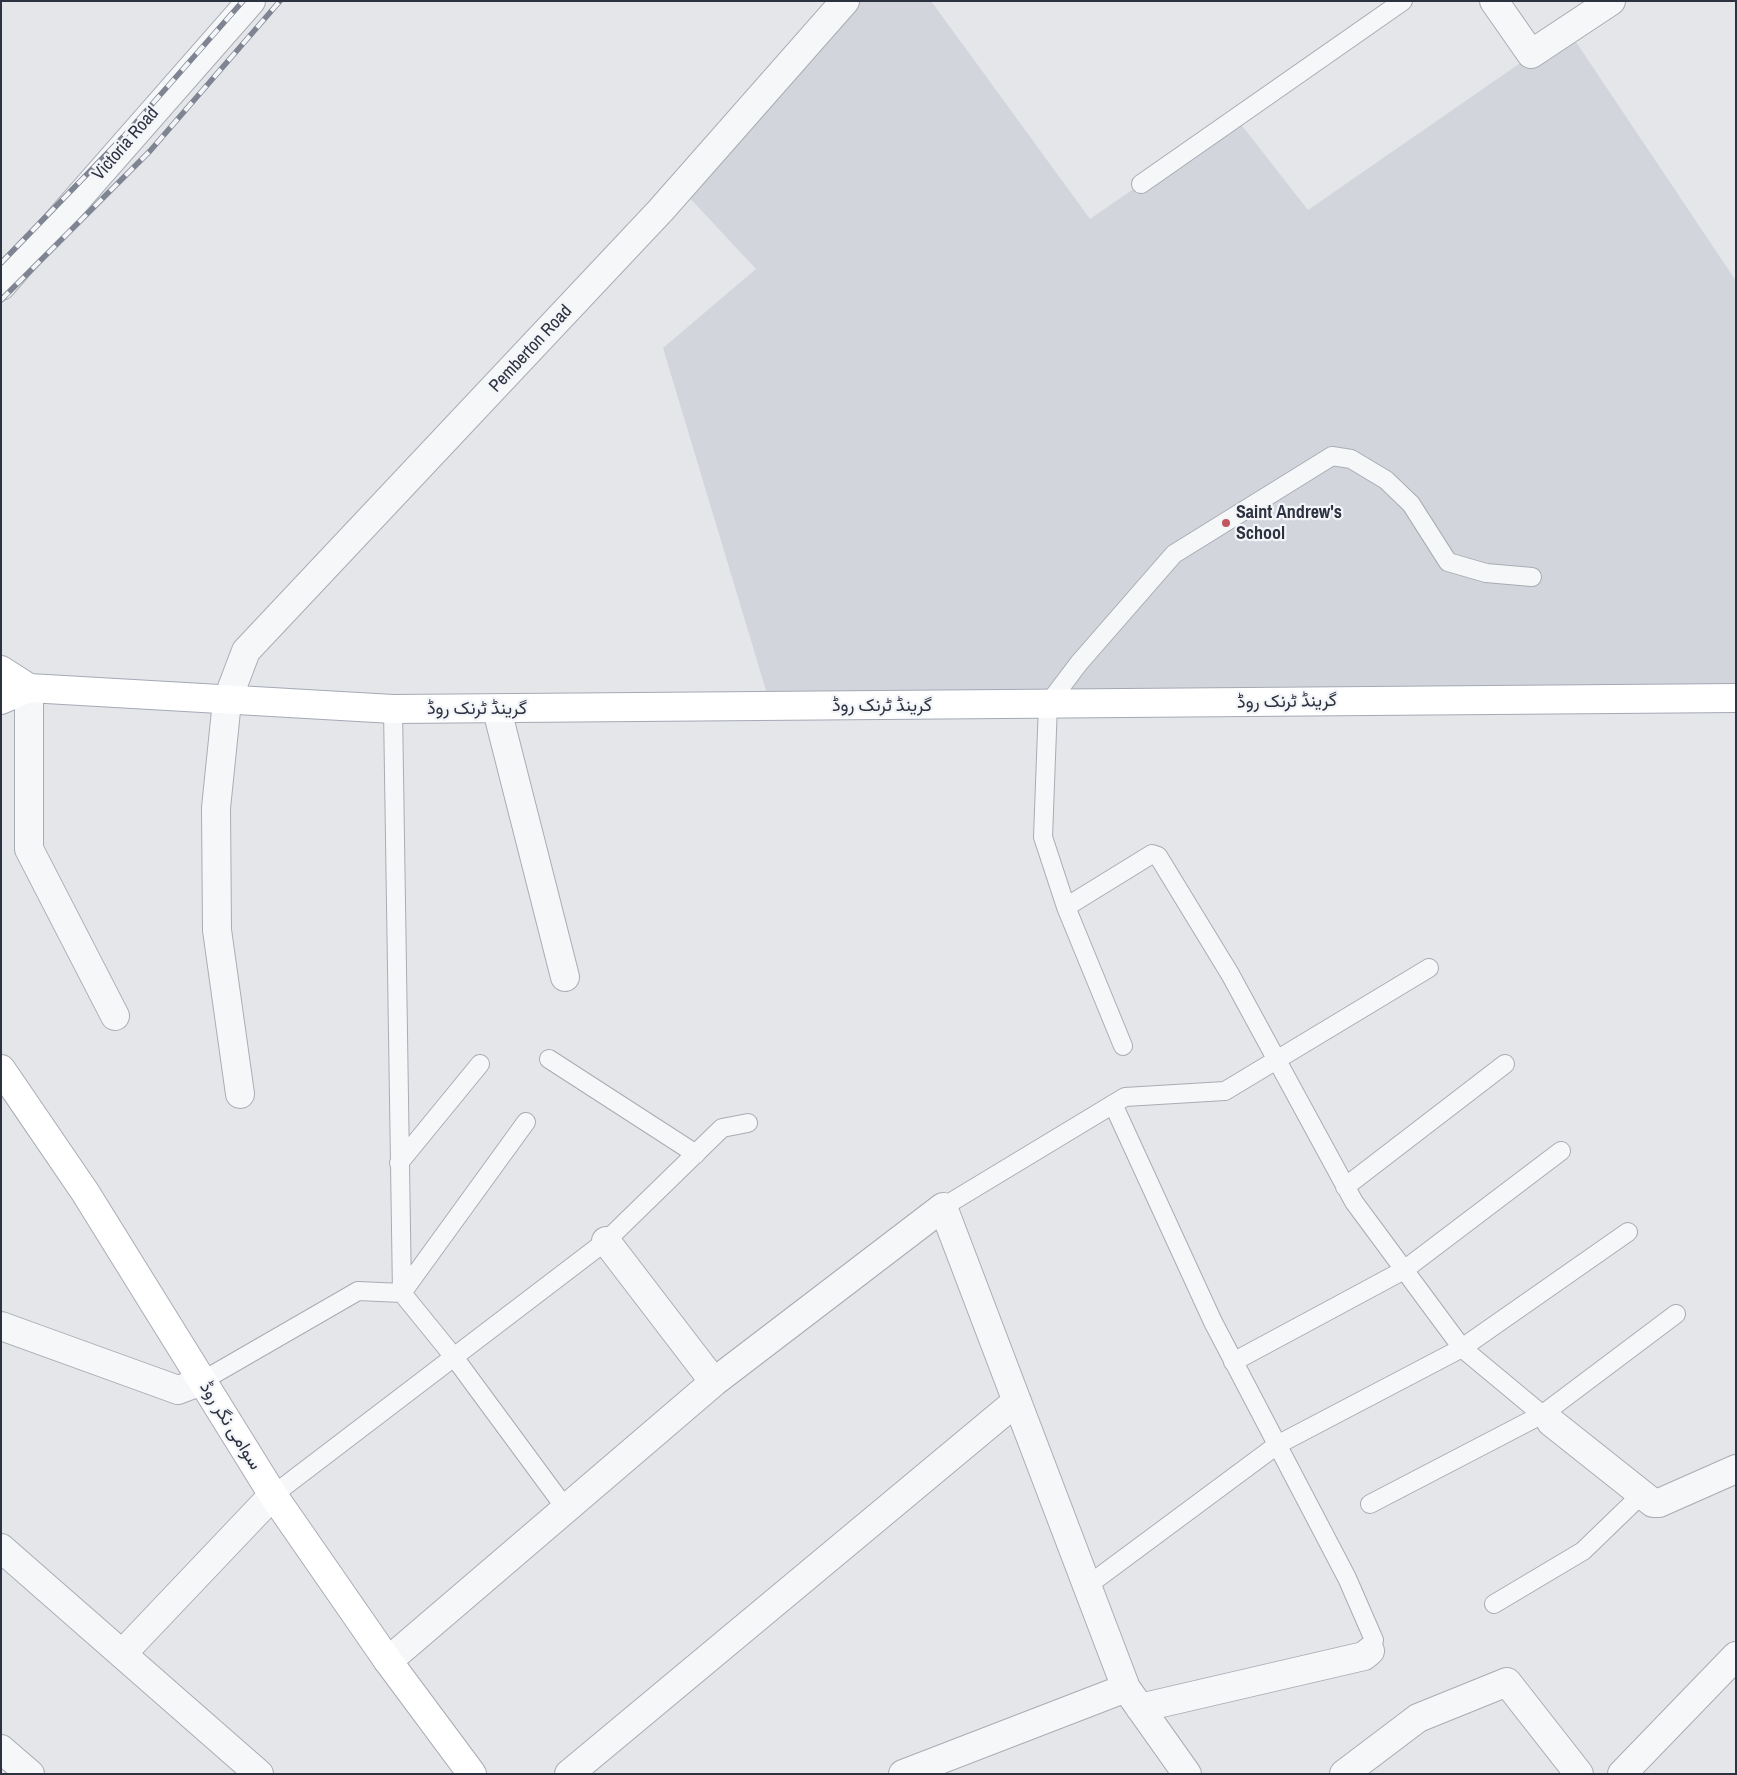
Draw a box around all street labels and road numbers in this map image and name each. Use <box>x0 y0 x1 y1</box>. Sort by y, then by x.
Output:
street label: Victoria Road <box>88 103 164 185</box>
street label: Pemberton Road <box>485 301 577 397</box>
street label: گرینڈ ٹرنک روڈ <box>1237 690 1337 714</box>
street label: گرینڈ ٹرنک روڈ <box>832 695 932 717</box>
street label: گرینڈ ٹرنک روڈ <box>427 698 527 720</box>
street label: سوامی نگر روڈ <box>194 1378 266 1474</box>

